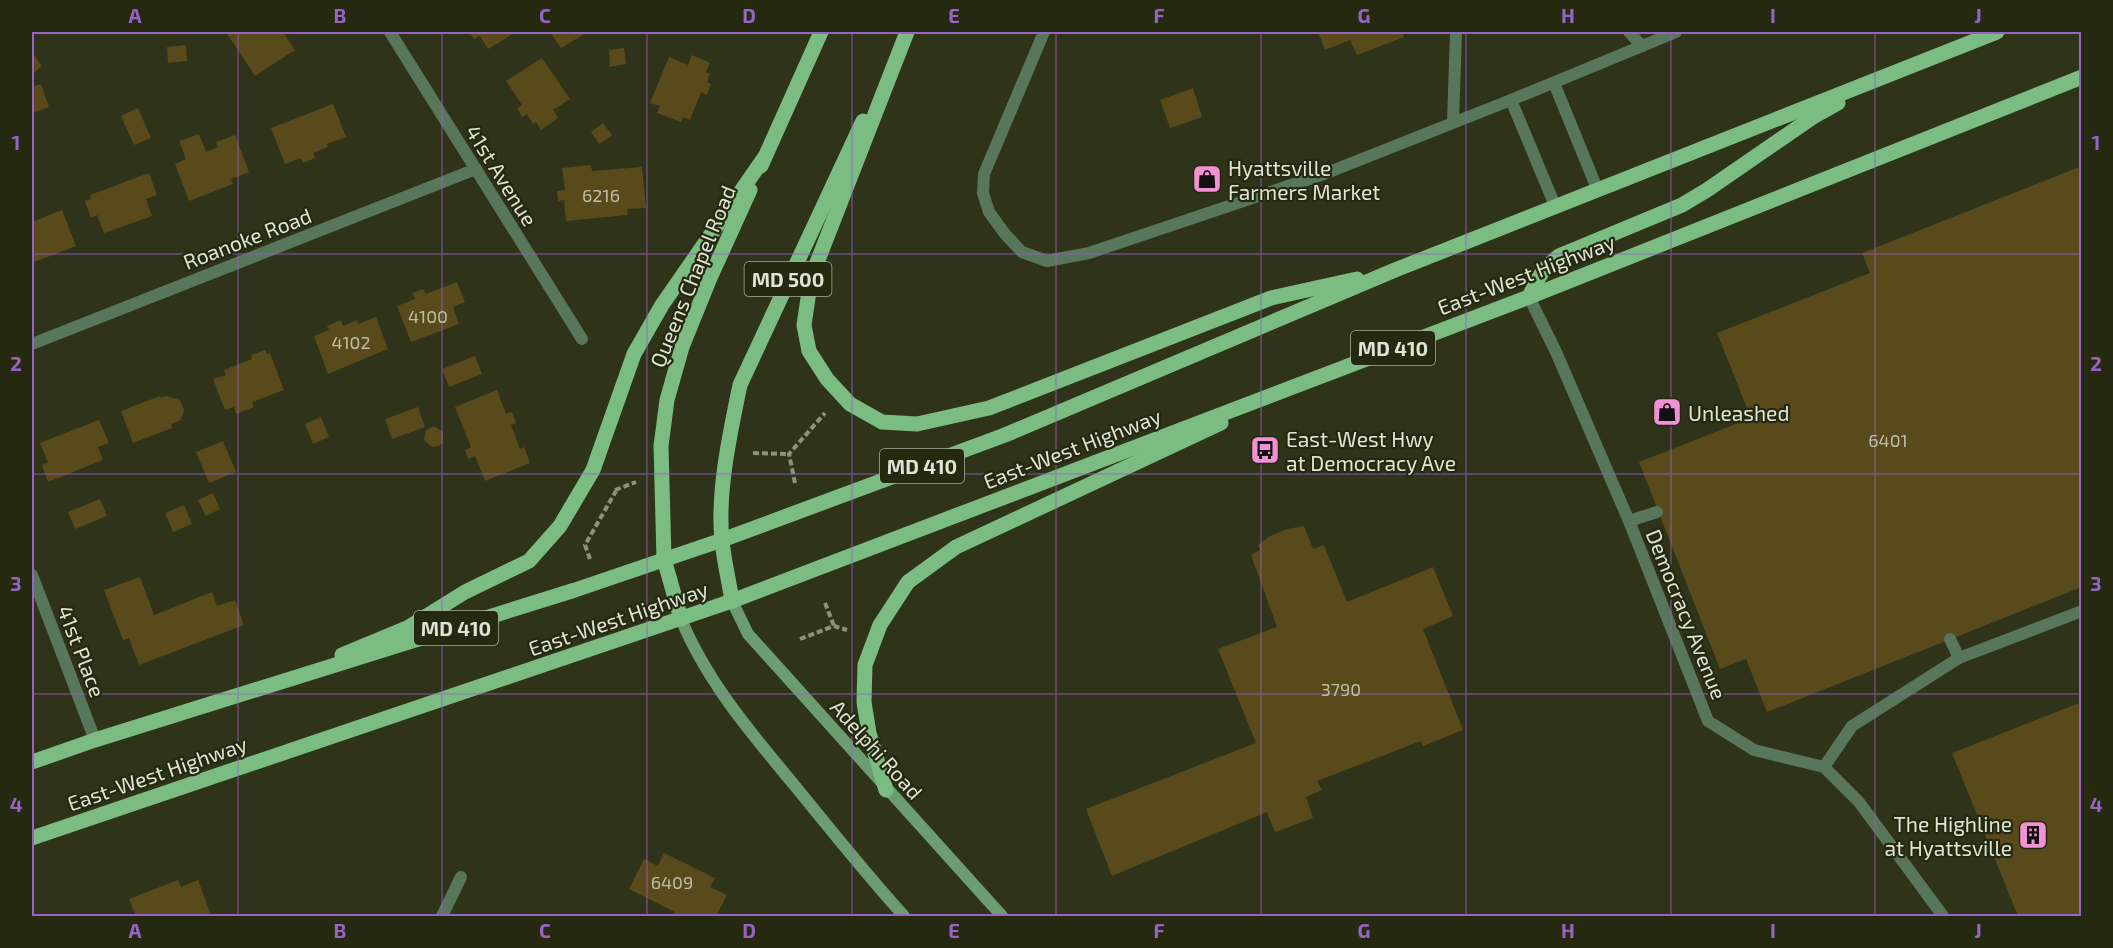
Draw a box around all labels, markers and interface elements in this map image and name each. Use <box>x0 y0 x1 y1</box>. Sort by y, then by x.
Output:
text: A <box>128 3 142 27</box>
text: B <box>334 3 346 27</box>
text: C <box>539 3 551 27</box>
text: D <box>742 3 756 27</box>
text: E <box>948 3 960 27</box>
text: F <box>1153 3 1165 27</box>
text: G <box>1358 3 1370 27</box>
text: H <box>1561 3 1575 27</box>
text: I <box>1770 3 1776 27</box>
text: J <box>1974 3 1982 27</box>
street label: 41st Avenue <box>461 120 543 230</box>
text: 1 <box>12 130 20 154</box>
text: 1 <box>2092 130 2100 154</box>
place label: Hyattsville Farmers Market <box>1228 155 1380 204</box>
shop icon: Hyattsville Farmers Market <box>1191 163 1223 195</box>
street label: Queens Chapel Road <box>644 181 741 371</box>
house number: 6216 <box>582 184 620 206</box>
street label: Roanoke Road <box>179 202 315 274</box>
street label: East-West Highway <box>1434 229 1618 319</box>
road number: MD 500 <box>744 262 832 296</box>
house number: 4100 <box>408 305 448 327</box>
house number: 4102 <box>331 331 371 353</box>
road number: MD 410 <box>1351 331 1435 365</box>
text: 2 <box>10 351 22 375</box>
text: 2 <box>2090 351 2102 375</box>
shop icon: Unleashed <box>1651 396 1683 428</box>
place label: Unleashed <box>1688 400 1789 425</box>
street label: East-West Highway <box>980 403 1164 493</box>
place label: East-West Hwy at Democracy Ave <box>1286 426 1456 475</box>
house number: 6401 <box>1868 429 1908 451</box>
bus stop icon: East-West Hwy at Democracy Ave <box>1249 434 1281 466</box>
road number: MD 410 <box>880 449 964 483</box>
street label: Democracy Avenue <box>1641 525 1733 703</box>
text: 3 <box>10 571 22 595</box>
text: 3 <box>2090 571 2102 595</box>
street label: East-West Highway <box>525 576 711 660</box>
street label: 41st Place <box>53 602 111 700</box>
road number: MD 410 <box>414 611 498 645</box>
house number: 3790 <box>1321 678 1361 700</box>
street label: Adelphi Road <box>826 694 928 804</box>
street label: East-West Highway <box>64 731 250 815</box>
text: 4 <box>10 792 23 816</box>
text: 4 <box>2090 792 2103 816</box>
place label: The Highline at Hyattsville <box>1885 811 2012 860</box>
building icon: The Highline at Hyattsville <box>2017 819 2049 851</box>
house number: 6409 <box>651 871 693 893</box>
text: A <box>128 918 142 942</box>
text: B <box>334 918 346 942</box>
text: C <box>539 918 551 942</box>
text: D <box>742 918 756 942</box>
text: E <box>948 918 960 942</box>
text: F <box>1153 918 1165 942</box>
text: G <box>1358 918 1370 942</box>
text: H <box>1561 918 1575 942</box>
text: I <box>1770 918 1776 942</box>
text: J <box>1974 918 1982 942</box>

